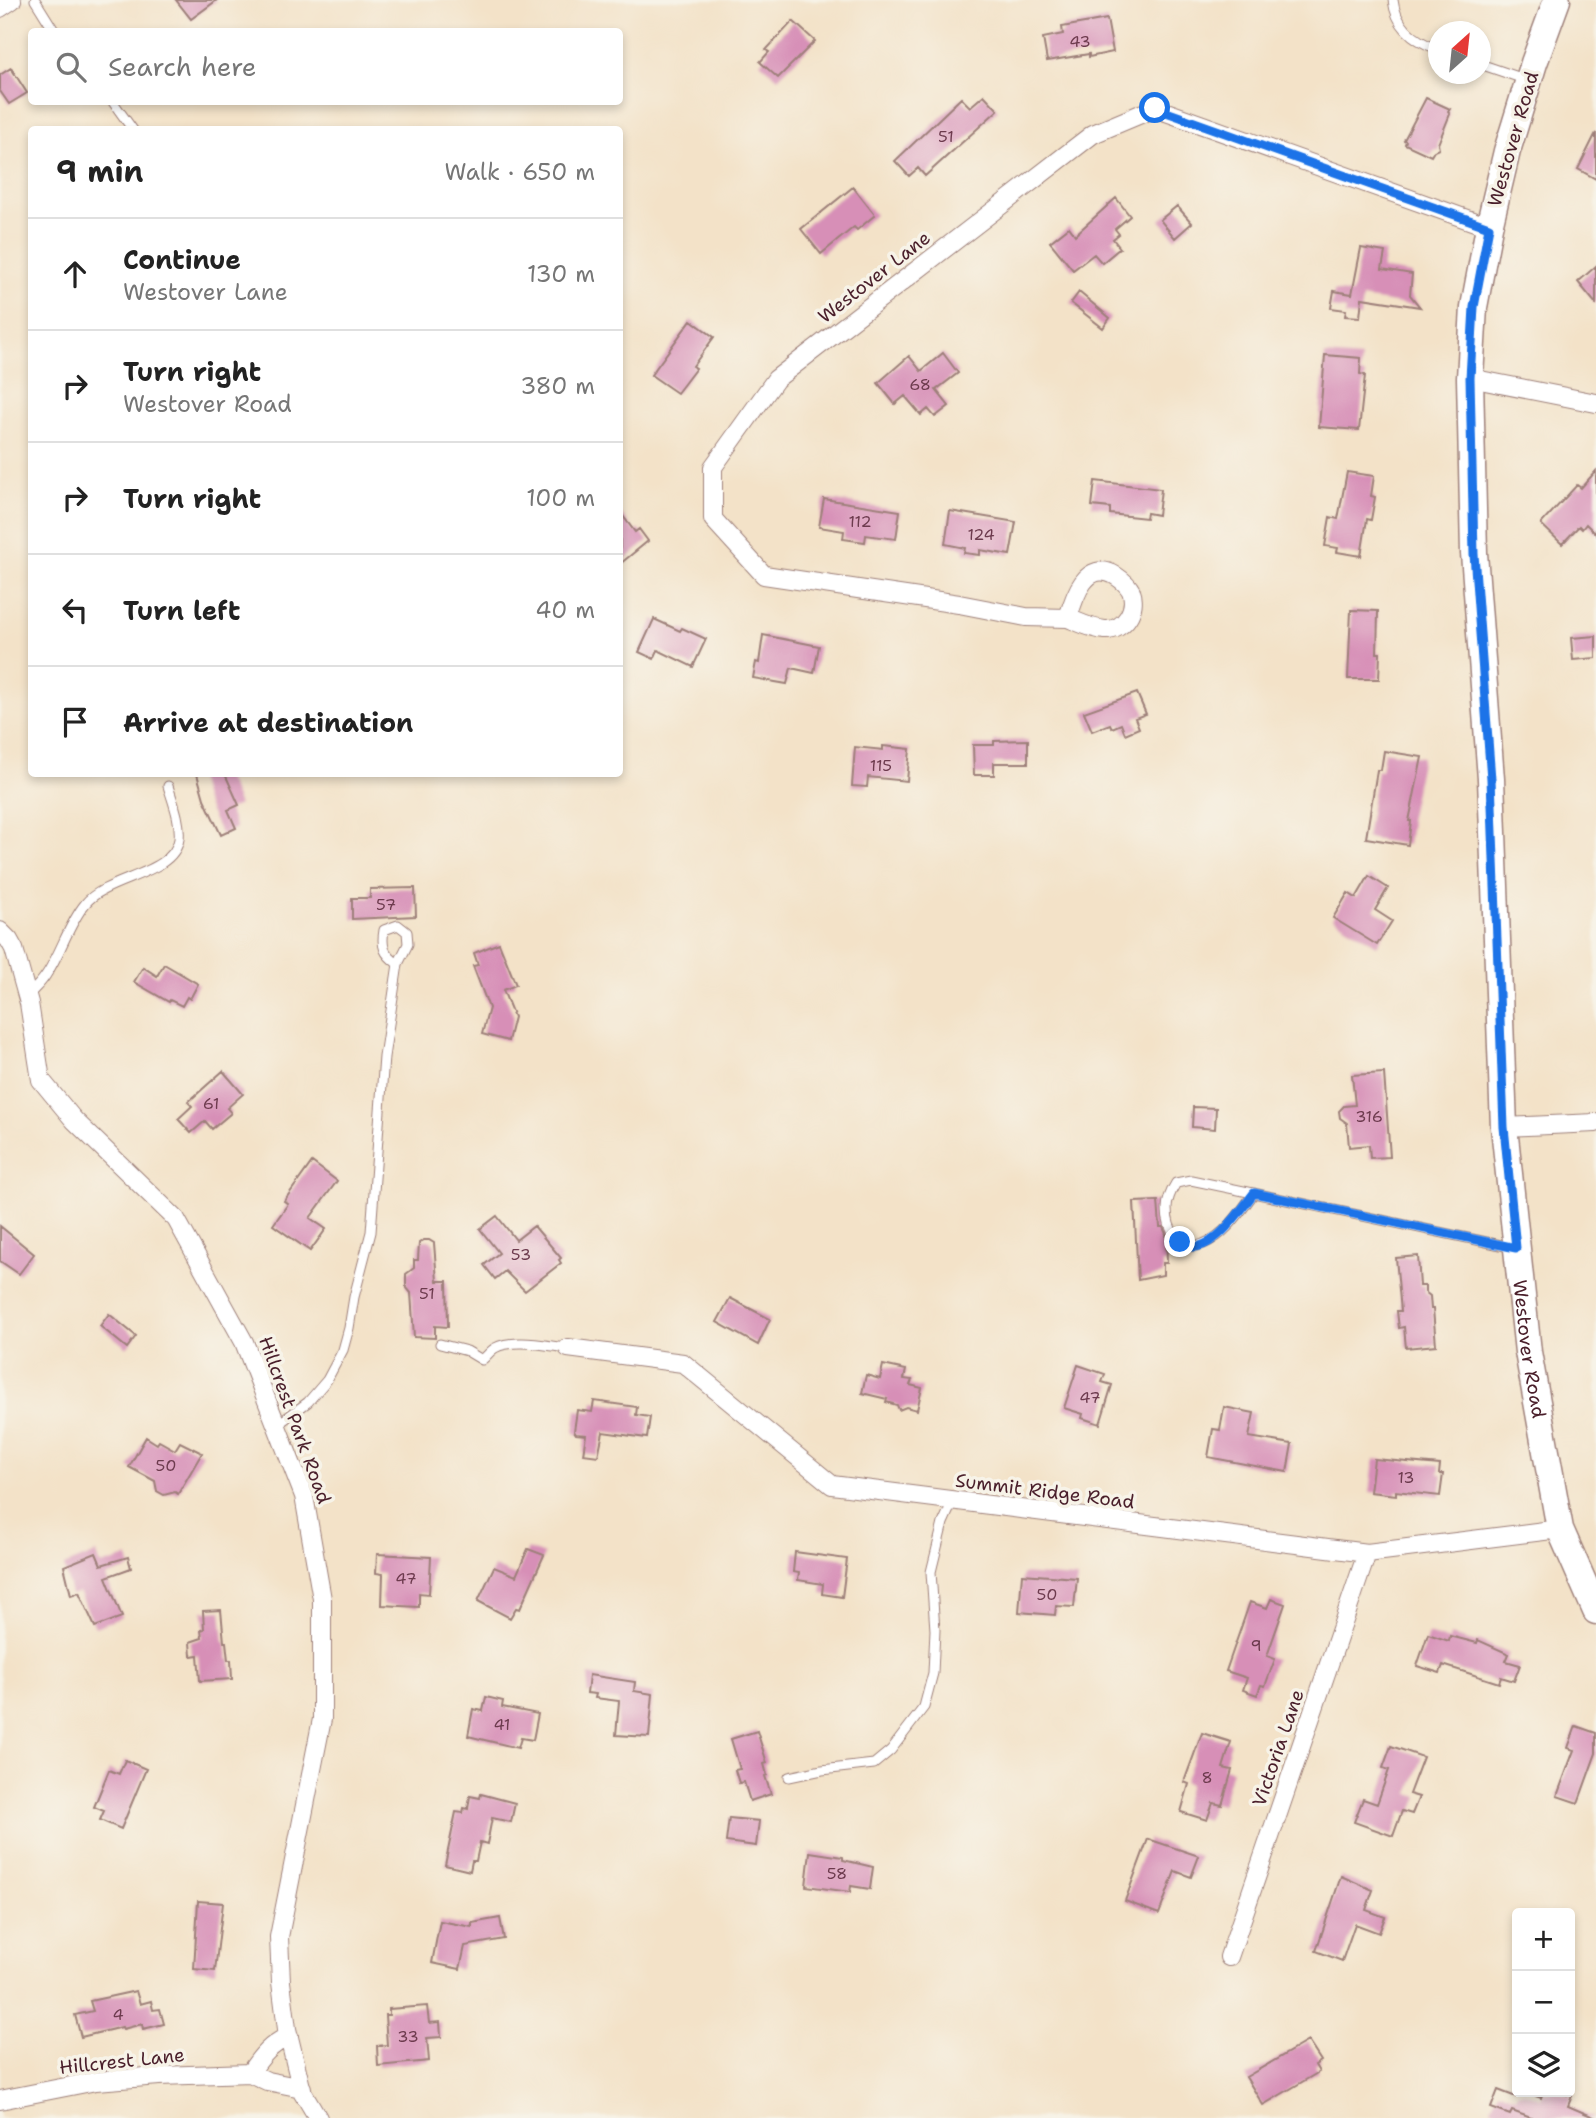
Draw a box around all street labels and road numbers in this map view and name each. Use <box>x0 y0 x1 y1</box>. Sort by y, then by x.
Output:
street label: Westover Road <box>1482 69 1544 209</box>
street label: Westover Lane <box>813 225 935 329</box>
street label: Westover Road <box>1508 1278 1552 1420</box>
street label: Hillcrest Park Road <box>253 1333 337 1507</box>
street label: Summit Ridge Road <box>954 1468 1136 1514</box>
street label: Victoria Lane <box>1246 1686 1310 1810</box>
street label: Hillcrest Lane <box>58 2042 186 2080</box>

